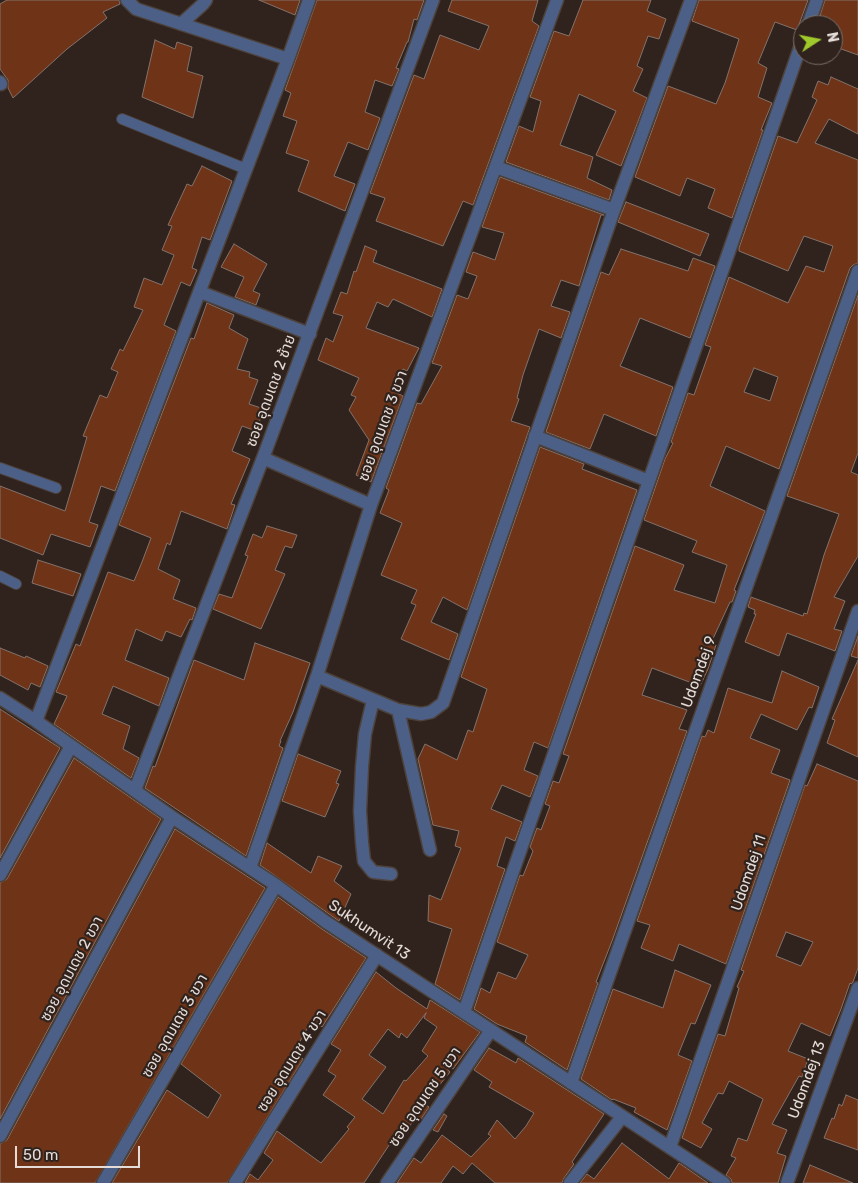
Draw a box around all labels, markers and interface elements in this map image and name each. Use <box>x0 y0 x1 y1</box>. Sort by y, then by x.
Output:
north arrow <box>793 15 843 65</box>
text: N <box>823 31 842 44</box>
street label: ซอย อุดมเดช 2 ซ้าย <box>242 333 300 449</box>
street label: ซอย อุดมเดช 3 ขวา <box>355 368 411 484</box>
street label: Udomdej 9 <box>678 634 720 710</box>
street label: Udomdej 11 <box>728 833 770 913</box>
street label: Sukhumvit 13 <box>325 896 413 964</box>
street label: ซอย อุดมเดช 2 ขวา <box>37 913 107 1025</box>
street label: ซอย อุดมเดช 3 ขวา <box>138 971 212 1081</box>
street label: ซอย อุดมเดช 4 ขวา <box>253 1007 331 1115</box>
street label: Udomdej 13 <box>785 1039 829 1121</box>
street label: ซอย อุดมเดช 5 ขวา <box>385 1044 465 1150</box>
scale bar <box>18 1136 142 1168</box>
text: 50 m <box>23 1146 58 1164</box>

